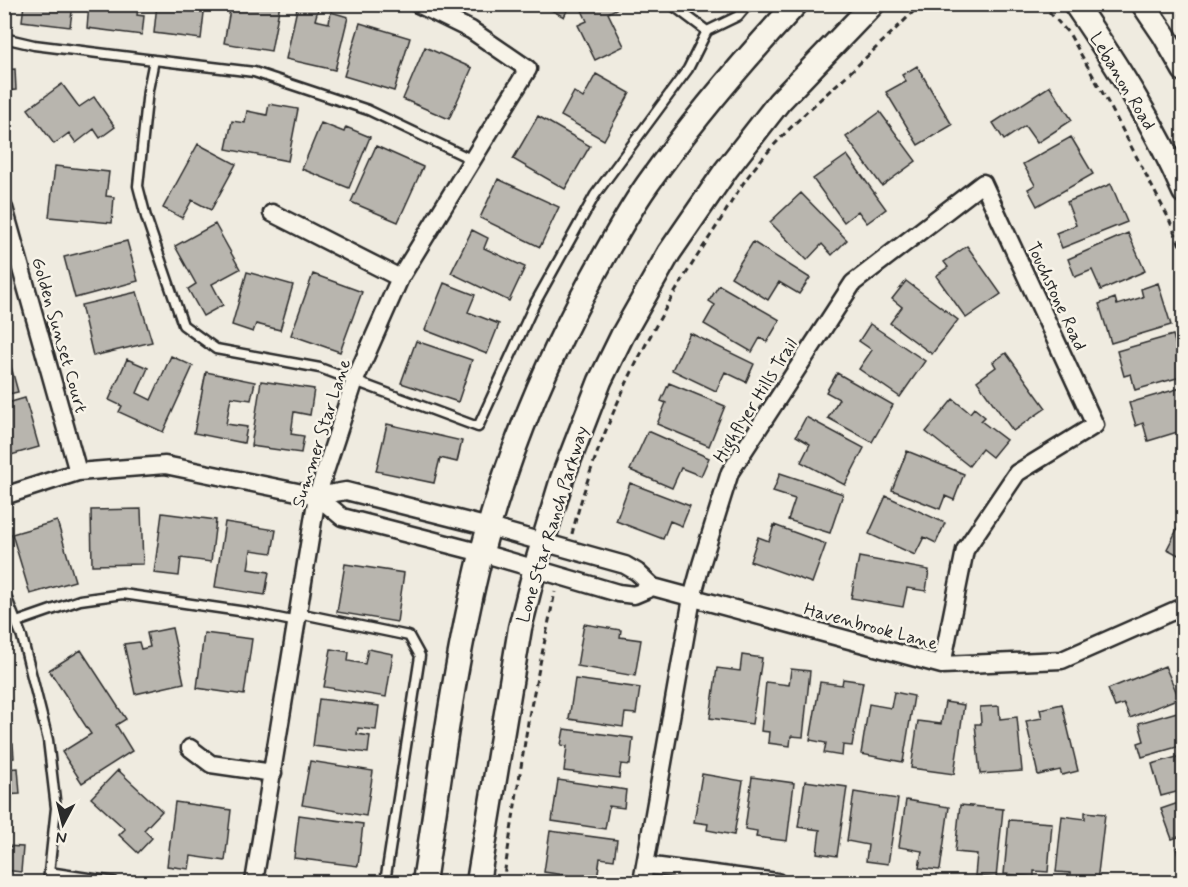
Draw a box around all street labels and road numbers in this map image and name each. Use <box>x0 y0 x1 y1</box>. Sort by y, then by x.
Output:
street label: Lebanon Road <box>1084 28 1161 135</box>
street label: Touchstone Road <box>1020 238 1092 355</box>
street label: Golden Sunset Court <box>25 255 93 416</box>
street label: Highflyer Hills Trail <box>708 334 805 468</box>
street label: Summer Star Lane <box>287 356 357 511</box>
street label: Lone Star Ranch Parkway <box>512 423 594 626</box>
street label: Havenbrook Lane <box>801 598 940 656</box>

